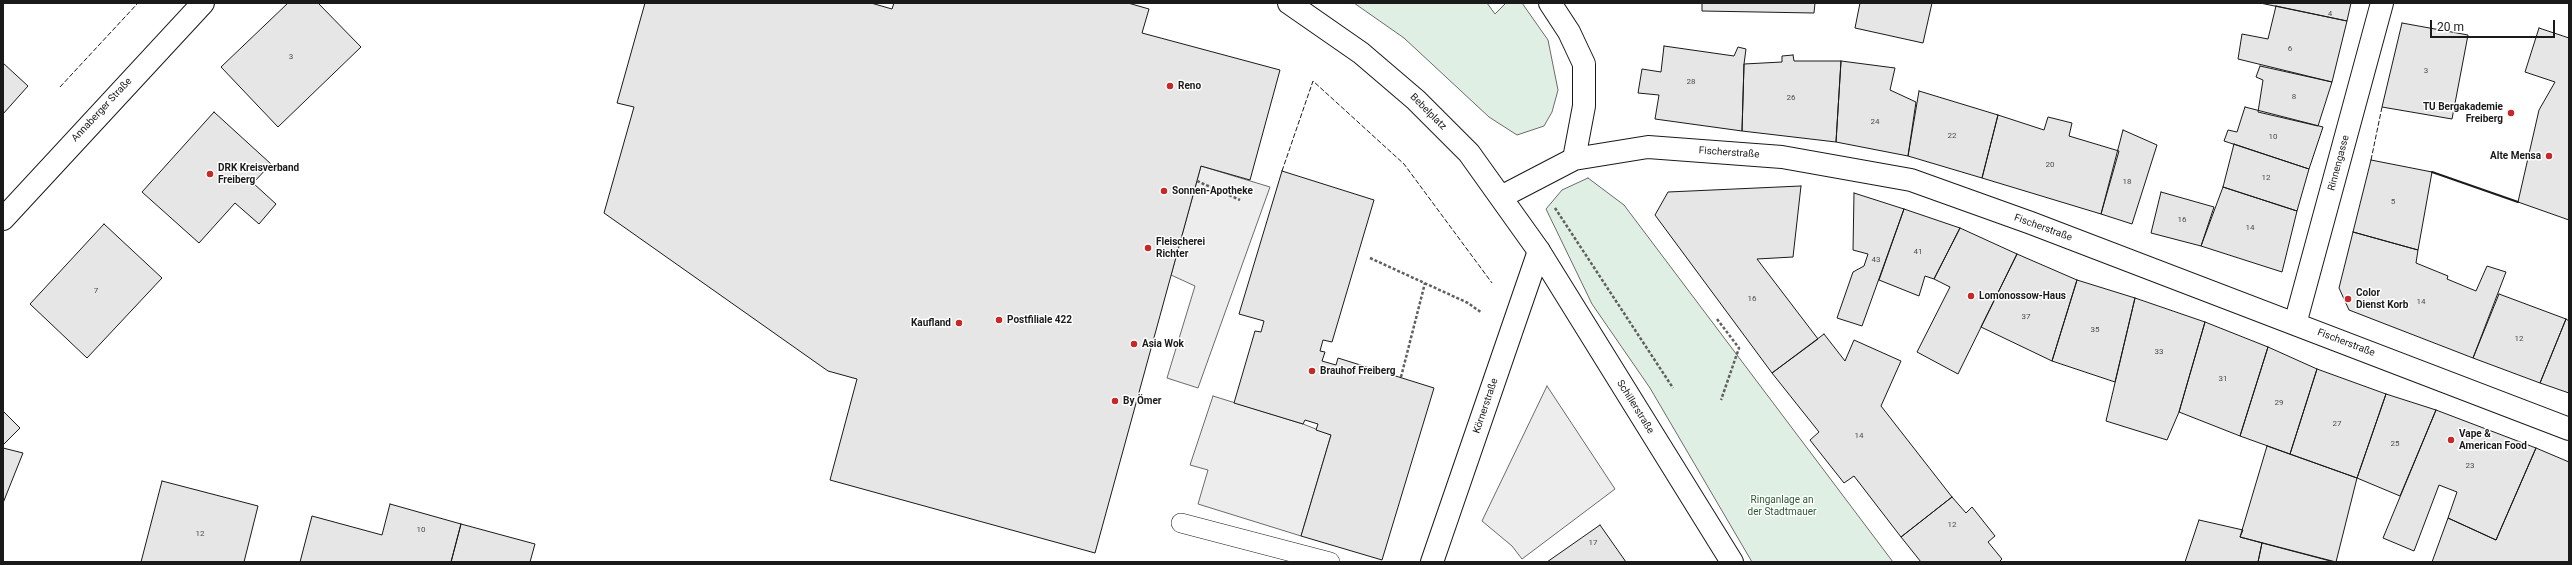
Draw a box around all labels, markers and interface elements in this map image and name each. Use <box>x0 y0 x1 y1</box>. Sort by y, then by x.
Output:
house number: 4 <box>2328 9 2332 19</box>
scale bar <box>2432 12 2557 38</box>
text: 20 m <box>2437 20 2464 34</box>
house number: 6 <box>2288 44 2292 54</box>
house number: 3 <box>289 52 293 62</box>
house number: 3 <box>2424 66 2428 76</box>
street label: Annaberger Straße <box>69 76 135 144</box>
house number: 28 <box>1687 77 1695 87</box>
place label: Reno <box>1178 80 1201 92</box>
marker: Reno <box>1165 81 1175 91</box>
street label: Bebelplatz <box>1407 91 1449 133</box>
house number: 8 <box>2292 92 2296 102</box>
house number: 26 <box>1787 93 1795 103</box>
place label: TU Bergakademie Freiberg <box>2423 101 2503 124</box>
marker: TU Bergakademie Freiberg <box>2506 108 2516 118</box>
house number: 24 <box>1871 117 1879 127</box>
house number: 22 <box>1948 131 1956 141</box>
house number: 10 <box>2269 132 2277 142</box>
street label: Rinnengasse <box>2326 134 2352 192</box>
street label: Fischerstraße <box>1698 145 1760 161</box>
place label: Alte Mensa <box>2490 150 2541 162</box>
marker: Alte Mensa <box>2544 151 2554 161</box>
house number: 20 <box>2046 160 2054 170</box>
place label: DRK Kreisverband Freiberg <box>218 162 299 186</box>
marker: DRK Kreisverband Freiberg <box>205 169 215 179</box>
house number: 12 <box>2262 173 2270 183</box>
house number: 18 <box>2123 177 2131 187</box>
place label: Sonnen-Apotheke <box>1172 185 1253 197</box>
marker: Sonnen-Apotheke <box>1159 186 1169 196</box>
house number: 5 <box>2391 197 2395 207</box>
street label: Fischerstraße <box>2012 212 2074 244</box>
house number: 16 <box>2178 215 2186 225</box>
house number: 14 <box>2246 223 2254 233</box>
place label: Fleischerei Richter <box>1156 236 1205 260</box>
marker: Fleischerei Richter <box>1143 243 1153 253</box>
house number: 41 <box>1914 247 1922 257</box>
house number: 43 <box>1872 255 1880 265</box>
house number: 7 <box>94 286 98 296</box>
place label: Color Dienst Korb <box>2356 287 2408 310</box>
place label: Lomonossow-Haus <box>1979 290 2066 302</box>
marker: Lomonossow-Haus <box>1966 291 1976 301</box>
house number: 16 <box>1748 294 1756 304</box>
marker: Color Dienst Korb <box>2343 294 2353 304</box>
house number: 14 <box>2417 297 2425 307</box>
house number: 37 <box>2022 312 2030 322</box>
place label: Postfiliale 422 <box>1007 314 1072 326</box>
marker: Postfiliale 422 <box>994 315 1004 325</box>
place label: Kaufland <box>911 317 951 329</box>
marker: Kaufland <box>954 318 964 328</box>
house number: 35 <box>2091 325 2099 335</box>
street label: Fischerstraße <box>2315 326 2377 360</box>
house number: 12 <box>2515 334 2523 344</box>
place label: Asia Wok <box>1142 338 1184 350</box>
marker: Asia Wok <box>1129 339 1139 349</box>
house number: 33 <box>2155 347 2163 357</box>
place label: Brauhof Freiberg <box>1320 365 1395 377</box>
marker: Brauhof Freiberg <box>1307 366 1317 376</box>
house number: 31 <box>2219 374 2227 384</box>
street label: Körnerstraße <box>1471 377 1501 435</box>
street label: Schillerstraße <box>1614 378 1656 436</box>
place label: By Ömer <box>1123 395 1162 407</box>
marker: By Ömer <box>1110 396 1120 406</box>
house number: 29 <box>2275 398 2283 408</box>
house number: 27 <box>2333 419 2341 429</box>
place label: Vape & American Food <box>2459 428 2527 452</box>
house number: 14 <box>1855 431 1863 441</box>
marker: Vape & American Food <box>2446 435 2456 445</box>
house number: 25 <box>2391 439 2399 449</box>
house number: 23 <box>2466 461 2474 471</box>
park label: Ringanlage an der Stadtmauer <box>1748 494 1816 518</box>
house number: 12 <box>1948 520 1956 530</box>
house number: 10 <box>417 525 425 535</box>
house number: 12 <box>196 529 204 539</box>
house number: 17 <box>1589 538 1597 548</box>

